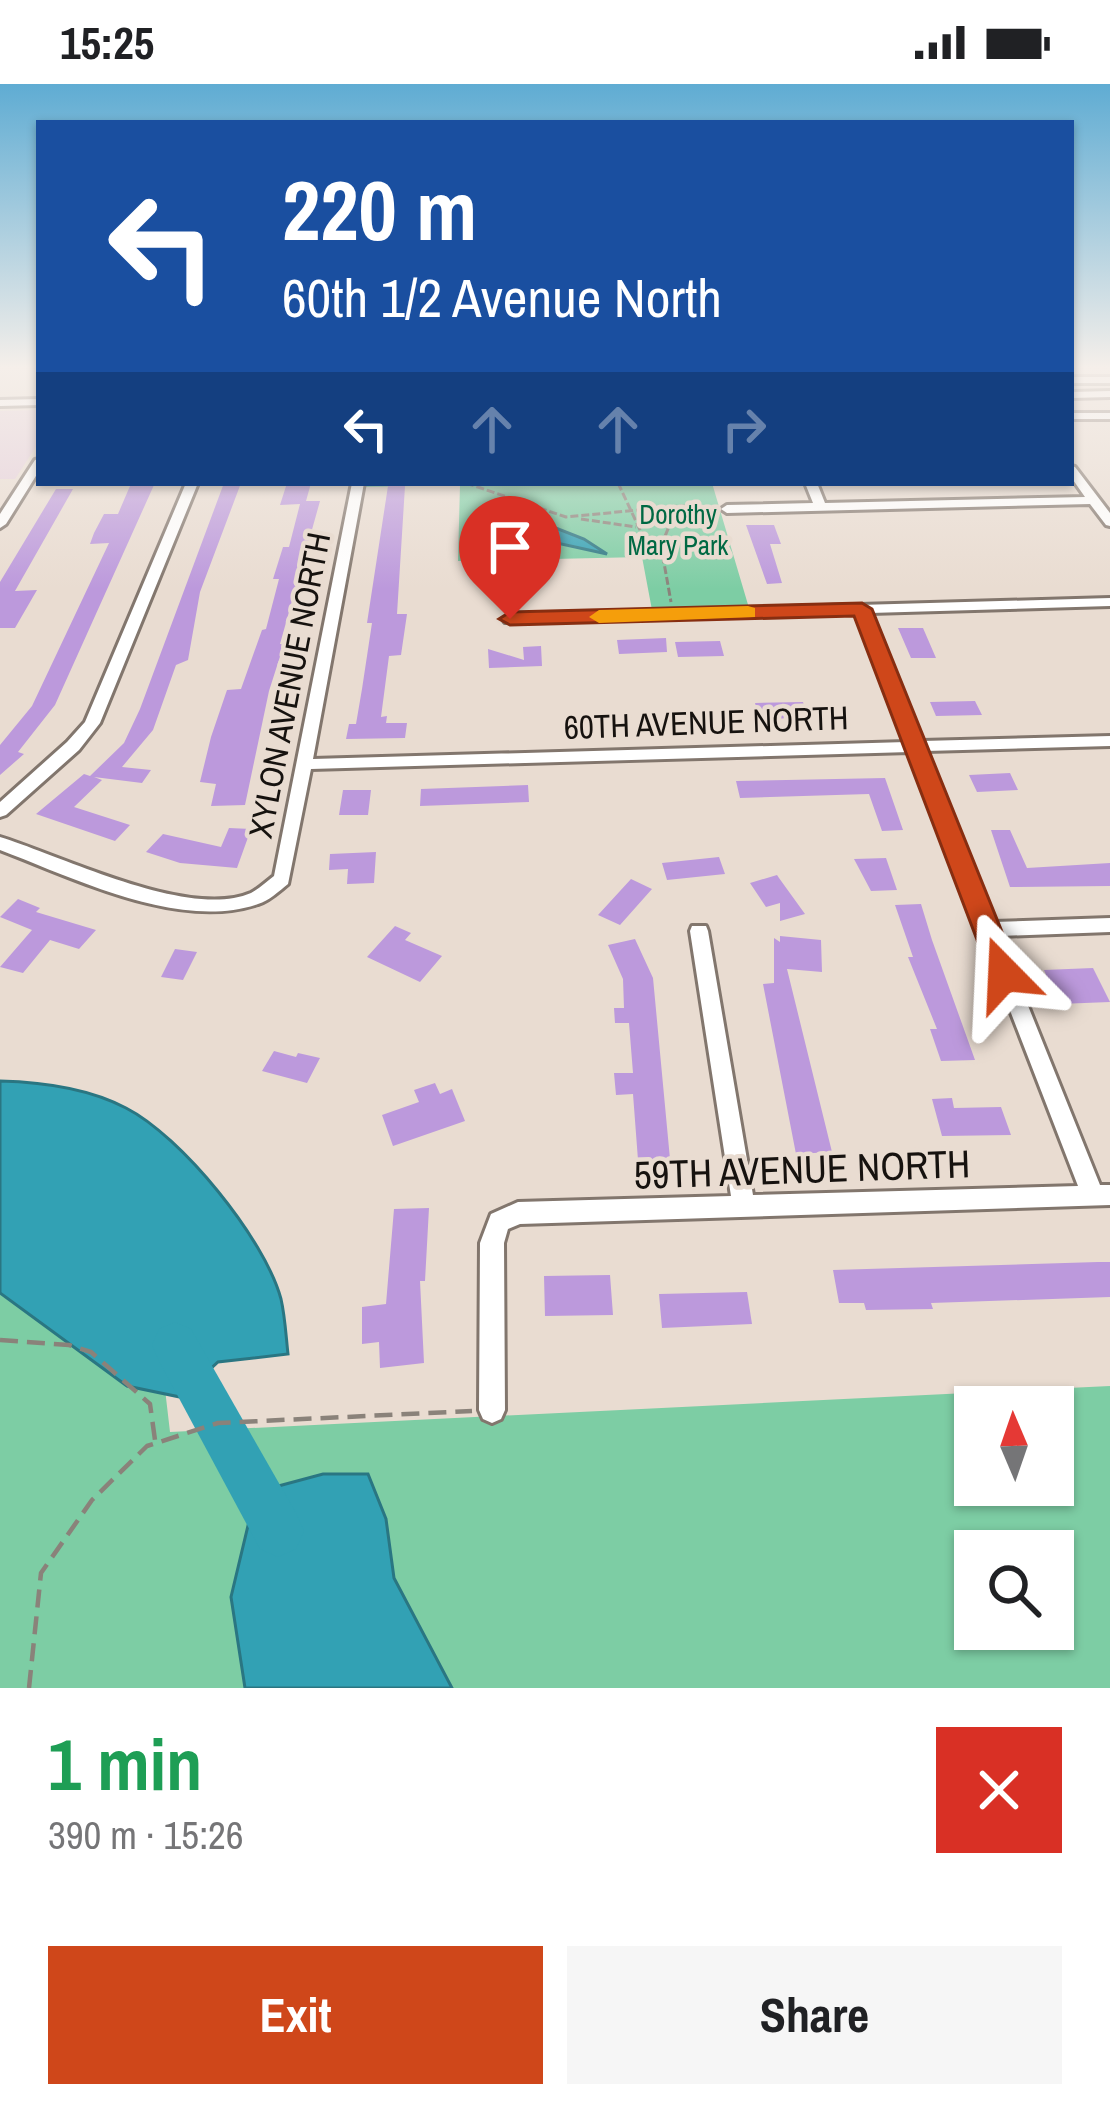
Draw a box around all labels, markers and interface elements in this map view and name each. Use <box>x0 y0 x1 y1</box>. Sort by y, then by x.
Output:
text: 15:25 <box>60 12 154 73</box>
text: 220 m <box>282 153 477 266</box>
icon: left <box>84 168 240 324</box>
text: 60th 1/2 Avenue North <box>282 261 722 334</box>
icon: left <box>333 396 399 462</box>
icon: ahead <box>459 396 525 462</box>
icon: ahead <box>585 396 651 462</box>
icon: right <box>711 396 777 462</box>
pin <box>459 496 561 619</box>
park label: Dorothy Mary Park <box>628 496 729 563</box>
icon: arrive <box>477 514 543 580</box>
street label: XYLON AVENUE NORTH <box>238 528 340 842</box>
street label: 60TH AVENUE NORTH <box>563 695 849 749</box>
position arrow <box>941 911 1067 1037</box>
street label: 59TH AVENUE NORTH <box>633 1137 971 1201</box>
north arrow <box>954 1386 1074 1506</box>
map controls <box>954 1386 1074 1650</box>
button: search <box>954 1530 1074 1650</box>
text: 1 min <box>48 1715 202 1812</box>
button: close <box>936 1727 1062 1853</box>
text: 390 m · 15:26 <box>48 1809 244 1861</box>
button: Exit <box>48 1946 543 2084</box>
button: Share <box>567 1946 1062 2084</box>

